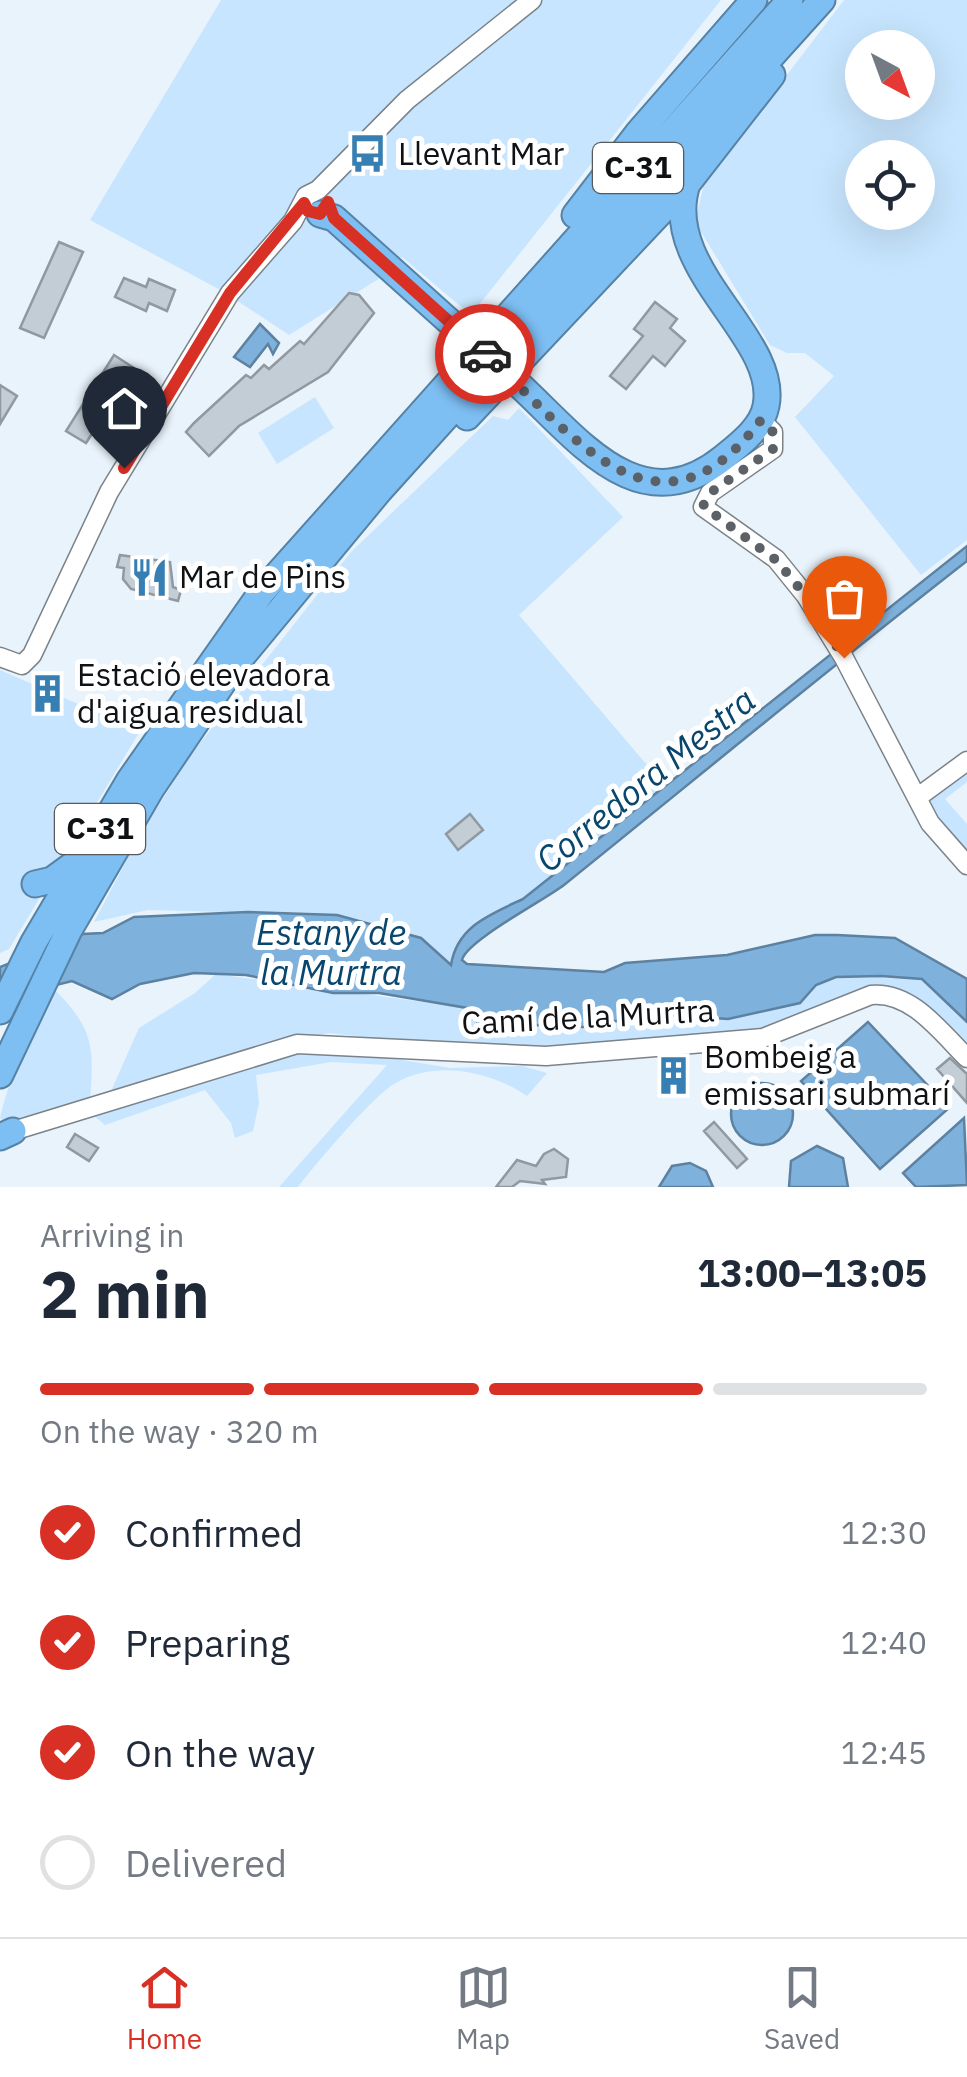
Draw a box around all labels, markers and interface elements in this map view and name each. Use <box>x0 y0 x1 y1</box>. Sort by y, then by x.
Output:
north arrow <box>845 30 935 120</box>
map controls <box>845 30 935 230</box>
place label: Llevant Mar <box>398 132 565 174</box>
bus stop icon: Llevant Mar <box>347 133 389 175</box>
button: locate <box>845 140 935 230</box>
road number: C-31 <box>593 143 683 193</box>
courier <box>435 304 535 404</box>
icon: car <box>458 327 513 382</box>
pin <box>82 366 167 469</box>
icon: home <box>97 381 152 436</box>
place label: Mar de Pins <box>179 555 346 597</box>
restaurant icon: Mar de Pins <box>128 556 170 598</box>
pin <box>802 556 887 659</box>
icon: bag <box>817 571 872 626</box>
place label: Estació elevadora d'aigua residual <box>77 653 330 732</box>
building icon: Estació elevadora d'aigua residual <box>26 672 68 714</box>
water label: Corredora Mestra <box>526 677 765 882</box>
road number: C-31 <box>55 804 145 854</box>
water label: Estany de la Murtra <box>256 909 406 995</box>
street label: Camí de la Murtra <box>460 988 716 1044</box>
place label: Bombeig a emissari submarí <box>704 1035 950 1114</box>
building icon: Bombeig a emissari submarí <box>653 1054 695 1096</box>
text: Arriving in <box>40 1214 185 1256</box>
text: 13:00–13:05 <box>697 1248 927 1297</box>
text: 2 min <box>40 1251 210 1336</box>
text: On the way · 320 m <box>40 1410 319 1452</box>
icon: check <box>40 1505 95 1560</box>
text: Confirmed <box>125 1508 303 1557</box>
text: 12:30 <box>841 1511 927 1553</box>
icon: check <box>40 1615 95 1670</box>
text: Preparing <box>125 1618 290 1667</box>
text: 12:40 <box>841 1621 927 1663</box>
icon: check <box>40 1725 95 1780</box>
text: On the way <box>125 1728 315 1777</box>
text: 12:45 <box>841 1731 927 1773</box>
text: Delivered <box>125 1838 287 1887</box>
tab: Home <box>127 1960 202 2057</box>
tab: Map <box>456 1960 511 2057</box>
tab: Saved <box>764 1960 840 2057</box>

